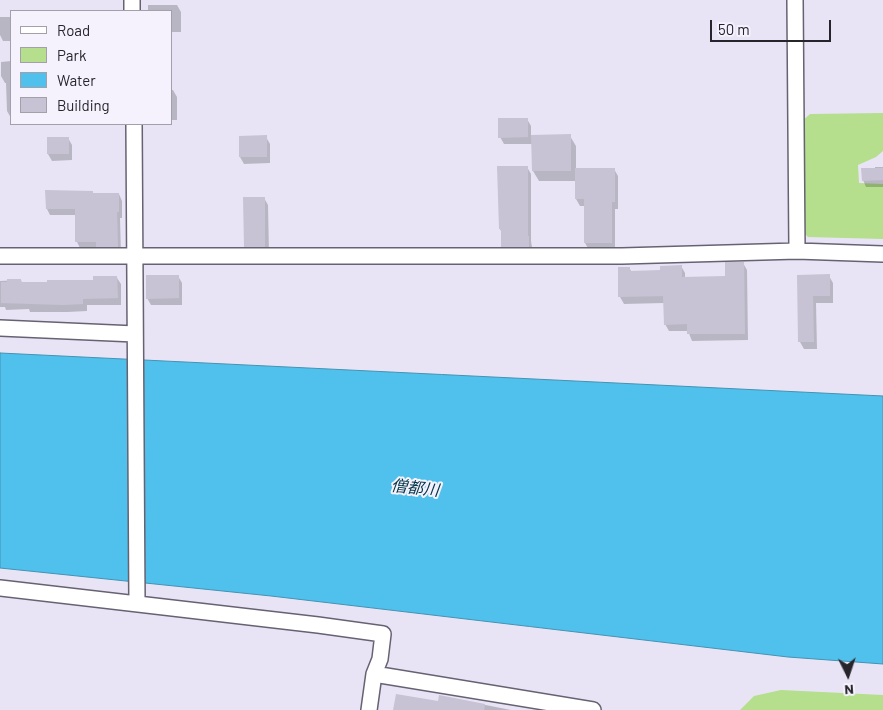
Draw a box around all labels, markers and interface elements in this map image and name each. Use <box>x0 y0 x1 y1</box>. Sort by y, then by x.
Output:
legend <box>10 10 172 125</box>
scale bar <box>713 10 834 42</box>
text: 50 m <box>718 20 750 38</box>
text: Road <box>57 21 90 39</box>
text: Park <box>57 46 86 64</box>
text: Water <box>57 71 96 89</box>
text: Building <box>57 96 110 114</box>
water label: 僧都川 <box>390 476 440 500</box>
north arrow <box>823 650 873 700</box>
text: N <box>844 682 854 699</box>

